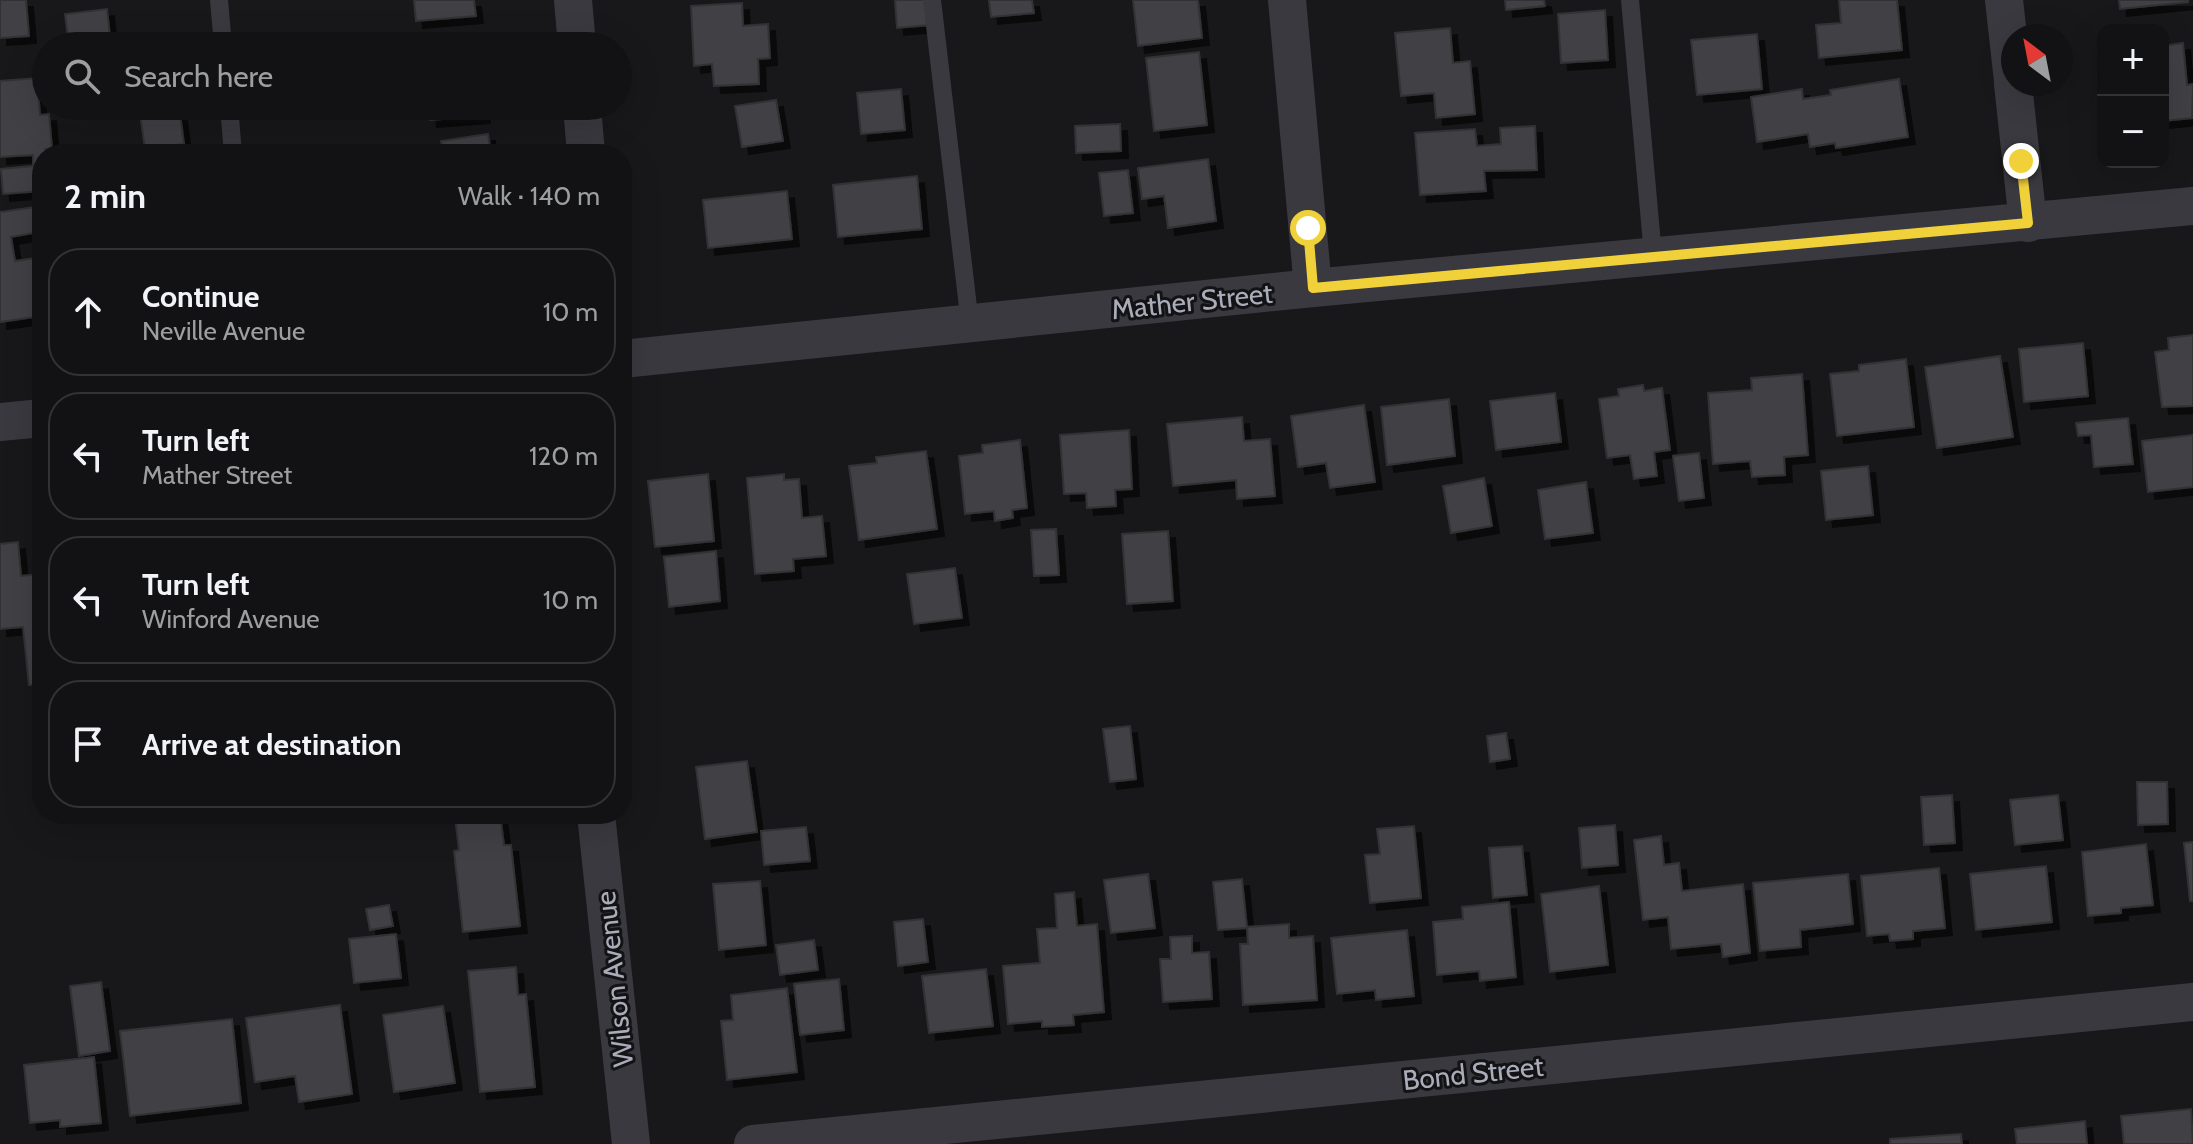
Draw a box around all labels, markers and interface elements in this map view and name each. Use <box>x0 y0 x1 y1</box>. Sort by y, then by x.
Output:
north arrow <box>2001 24 2073 96</box>
map controls <box>2097 24 2169 168</box>
button: + <box>2097 24 2169 96</box>
search box <box>32 32 632 120</box>
icon: search <box>60 54 104 98</box>
text: Search here <box>124 58 273 95</box>
button: − <box>2097 96 2169 168</box>
route end <box>2003 143 2039 179</box>
text: 2 min <box>64 175 146 217</box>
text: Walk · 140 m <box>458 180 600 212</box>
route start <box>1290 210 1326 246</box>
street label: Mather Street <box>1110 276 1274 326</box>
text: Continue <box>142 278 259 315</box>
icon: ahead <box>66 290 110 334</box>
text: 10 m <box>543 296 598 328</box>
text: Neville Avenue <box>142 315 305 347</box>
text: Turn left <box>142 422 250 459</box>
icon: left <box>66 434 110 478</box>
text: 120 m <box>529 440 598 472</box>
text: Mather Street <box>142 459 292 491</box>
text: Turn left <box>142 566 250 603</box>
icon: left <box>66 578 110 622</box>
text: 10 m <box>543 584 598 616</box>
text: Winford Avenue <box>142 603 320 635</box>
icon: arrive <box>66 722 110 766</box>
text: Arrive at destination <box>142 726 402 763</box>
street label: Wilson Avenue <box>588 889 640 1069</box>
street label: Bond Street <box>1401 1049 1545 1097</box>

